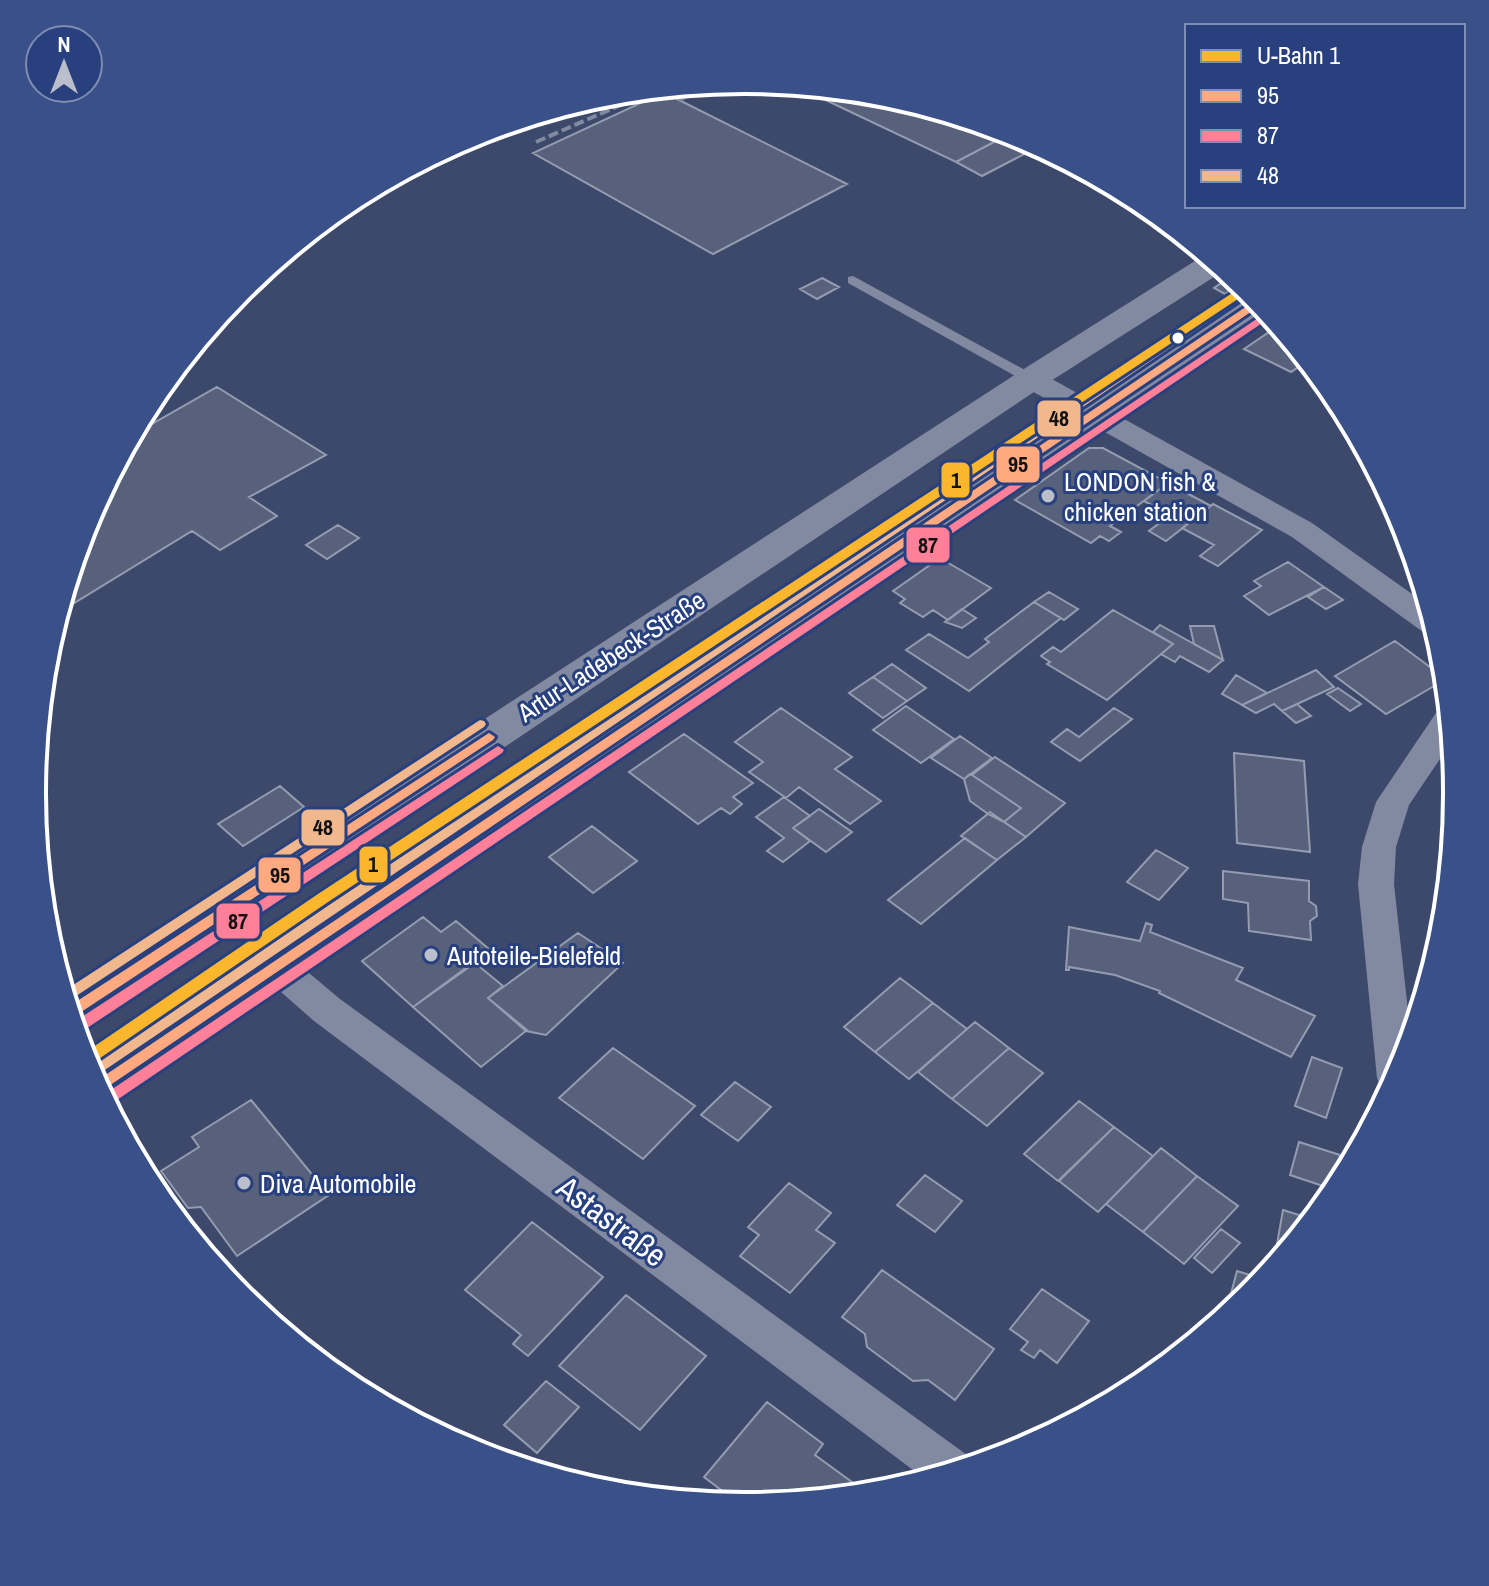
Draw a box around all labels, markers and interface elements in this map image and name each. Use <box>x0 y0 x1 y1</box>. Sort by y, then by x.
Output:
north arrow <box>24 24 104 104</box>
legend <box>1185 24 1465 208</box>
text: N <box>57 29 71 59</box>
text: U-Bahn 1 <box>1257 39 1340 71</box>
text: 95 <box>1257 79 1279 111</box>
text: 87 <box>1257 119 1279 151</box>
text: 48 <box>1257 159 1279 191</box>
unlabelled marker <box>1170 330 1186 346</box>
line badge: 48 <box>1036 399 1082 438</box>
text: 48 <box>1049 403 1069 433</box>
line badge: 95 <box>995 445 1041 484</box>
text: 95 <box>1008 449 1028 479</box>
line badge: 1 <box>940 461 971 499</box>
place label: LONDON fish & chicken station <box>1064 464 1216 529</box>
text: 1 <box>951 465 962 495</box>
marker: LONDON fish & chicken station <box>1039 487 1057 505</box>
line badge: 87 <box>905 526 951 564</box>
text: 87 <box>918 530 938 560</box>
street label: Artur-Ladebeck-Straße <box>510 582 711 730</box>
line badge: 48 <box>300 808 346 847</box>
text: 48 <box>313 812 333 842</box>
line badge: 1 <box>358 845 389 884</box>
text: 1 <box>368 849 379 879</box>
line badge: 95 <box>257 856 302 894</box>
text: 95 <box>270 860 290 890</box>
line badge: 87 <box>215 902 261 940</box>
text: 87 <box>228 906 248 936</box>
place label: Autoteile-Bielefeld <box>446 938 621 973</box>
marker: Autoteile-Bielefeld <box>422 946 440 964</box>
street label: Astastraße <box>548 1165 676 1276</box>
place label: Diva Automobile <box>260 1166 416 1201</box>
marker: Diva Automobile <box>235 1174 253 1192</box>

